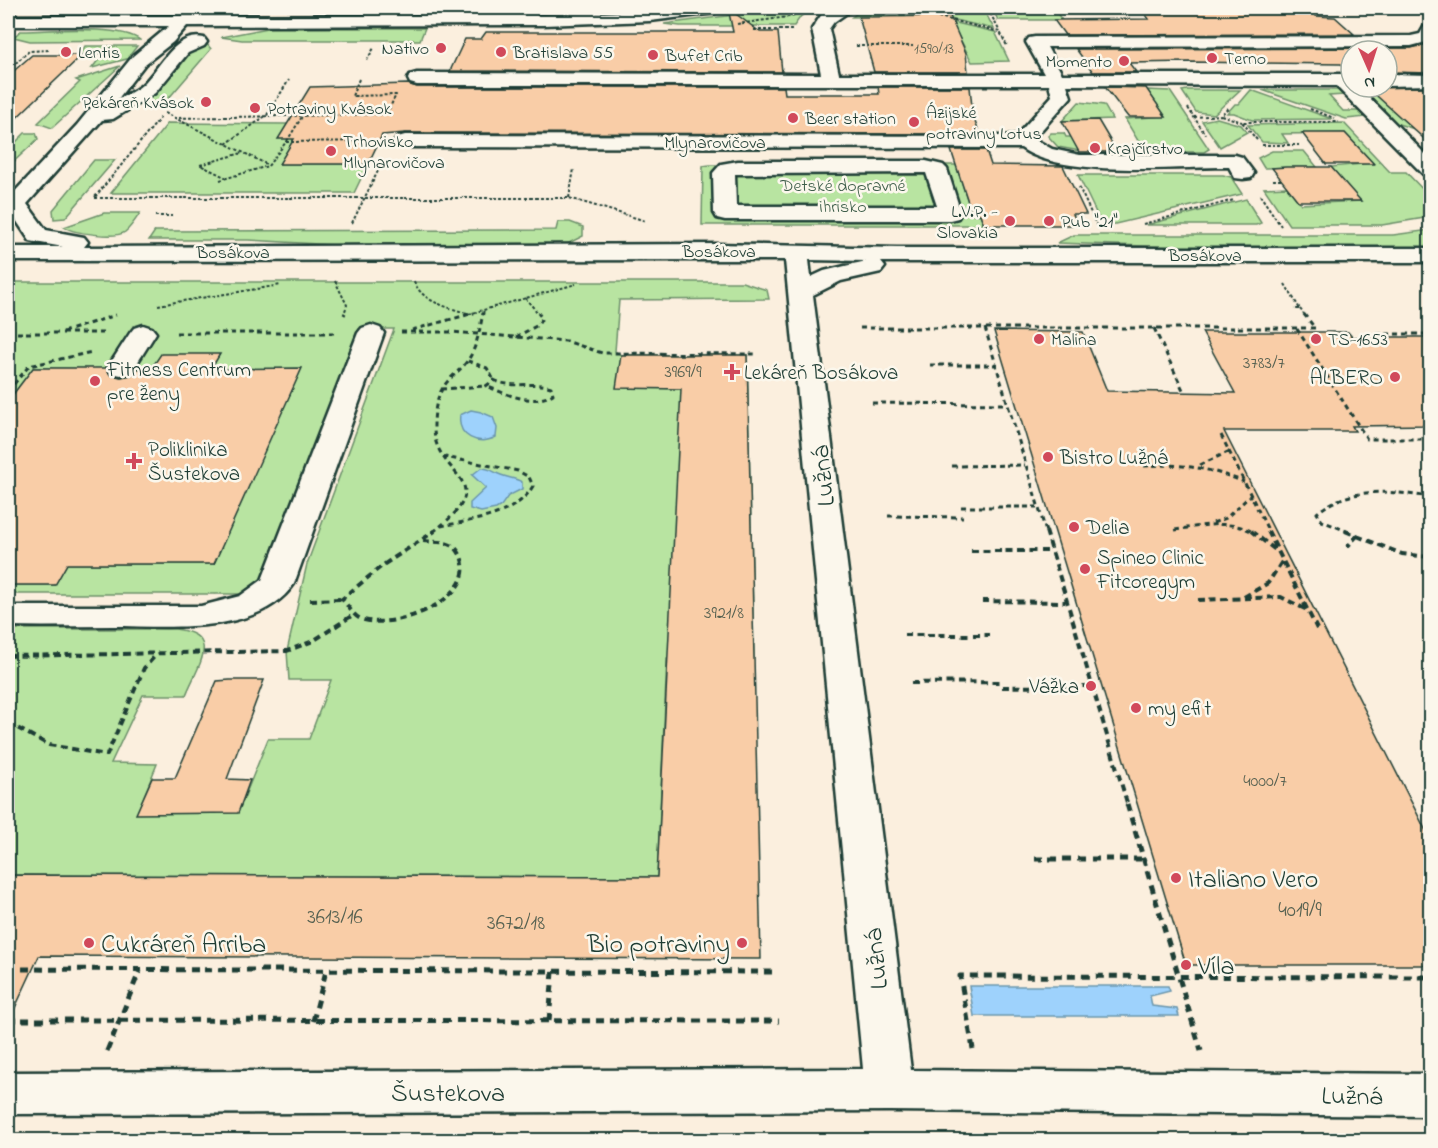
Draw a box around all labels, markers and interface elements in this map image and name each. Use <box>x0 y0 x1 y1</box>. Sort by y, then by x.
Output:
place label: Nativo <box>382 37 429 63</box>
house number: 1590/13 <box>914 38 954 60</box>
north arrow <box>1339 39 1399 99</box>
place label: Lentis <box>78 41 120 67</box>
marker: Nativo <box>434 41 448 55</box>
place label: Bratislava 55 <box>512 41 613 67</box>
place label: Bufet Crib <box>664 44 743 70</box>
marker: Lentis <box>59 45 73 59</box>
marker: Bratislava 55 <box>494 45 508 59</box>
place label: Terno <box>1224 47 1266 73</box>
marker: Bufet Crib <box>646 48 660 62</box>
place label: Momento <box>1045 50 1112 76</box>
marker: Terno <box>1205 51 1219 65</box>
marker: Momento <box>1117 54 1131 68</box>
text: N <box>1363 70 1376 94</box>
place label: Pekáreň Kvások <box>82 91 194 117</box>
marker: Pekáreň Kvások <box>199 95 213 109</box>
place label: Potraviny Kvások <box>267 97 391 123</box>
marker: Potraviny Kvások <box>248 101 262 115</box>
place label: Ázijské potraviny Lotus <box>926 101 1042 148</box>
place label: Beer station <box>804 107 896 133</box>
marker: Beer station <box>786 111 800 125</box>
marker: Ázijské potraviny Lotus <box>907 115 921 129</box>
place label: Trhovisko Mlynarovičova <box>343 130 445 177</box>
street label: Mlynarovičova <box>664 131 766 157</box>
place label: Krajčírstvo <box>1107 137 1183 163</box>
marker: Krajčírstvo <box>1088 141 1102 155</box>
marker: Trhovisko Mlynarovičova <box>324 144 338 158</box>
park label: Detské dopravné ihrisko <box>779 174 907 221</box>
place label: L.V.P. - Slovakia <box>937 200 998 247</box>
place label: Pub "21" <box>1061 210 1118 236</box>
marker: L.V.P. - Slovakia <box>1003 214 1017 228</box>
marker: Pub "21" <box>1042 214 1056 228</box>
street label: Bosákova <box>681 240 756 266</box>
street label: Bosákova <box>195 241 270 267</box>
street label: Bosákova <box>1167 244 1242 270</box>
place label: Malina <box>1051 328 1097 354</box>
place label: TS-1653 <box>1328 328 1388 354</box>
marker: Malina <box>1032 332 1046 346</box>
marker: TS-1653 <box>1309 332 1323 346</box>
house number: 3783/7 <box>1243 351 1286 377</box>
place label: Fitness Centrum pre ženy <box>106 356 251 412</box>
place label: Lekáreň Bosákova <box>744 359 898 389</box>
house number: 3969/9 <box>664 360 702 386</box>
place label: ALBERO <box>1310 364 1383 394</box>
marker: Lekáreň Bosákova <box>725 365 739 379</box>
marker: ALBERO <box>1388 370 1402 384</box>
marker: Fitness Centrum pre ženy <box>88 374 102 388</box>
place label: Poliklinika Šustekova <box>148 436 240 490</box>
street label: Lužná <box>803 443 847 508</box>
place label: Bistro Lužná <box>1059 444 1168 474</box>
marker: Bistro Lužná <box>1041 450 1055 464</box>
marker: Poliklinika Šustekova <box>125 452 143 470</box>
place label: Delia <box>1085 514 1129 544</box>
marker: Delia <box>1067 520 1081 534</box>
place label: Spineo Clinic Fitcoregym <box>1096 544 1205 600</box>
marker: Spineo Clinic Fitcoregym <box>1078 562 1092 576</box>
house number: 3921/8 <box>704 601 744 627</box>
place label: Vážka <box>1028 673 1079 703</box>
marker: Vážka <box>1084 679 1098 693</box>
place label: my efit <box>1148 695 1211 727</box>
marker: my efit <box>1129 701 1143 715</box>
house number: 4000/7 <box>1243 769 1287 795</box>
place label: Italiano Vero <box>1188 862 1318 900</box>
marker: Italiano Vero <box>1169 871 1183 885</box>
house number: 4019/9 <box>1278 896 1322 926</box>
house number: 3613/16 <box>307 903 363 933</box>
house number: 3672/18 <box>487 909 545 939</box>
street label: Lužná <box>856 926 900 991</box>
place label: Cukráreň Arriba <box>101 927 266 965</box>
place label: Bio potraviny <box>586 927 730 965</box>
marker: Cukráreň Arriba <box>82 936 96 950</box>
marker: Bio potraviny <box>735 936 749 950</box>
place label: Víla <box>1197 949 1235 987</box>
marker: Víla <box>1179 958 1193 972</box>
street label: Šustekova <box>391 1076 505 1114</box>
street label: Lužná <box>1321 1078 1383 1118</box>

